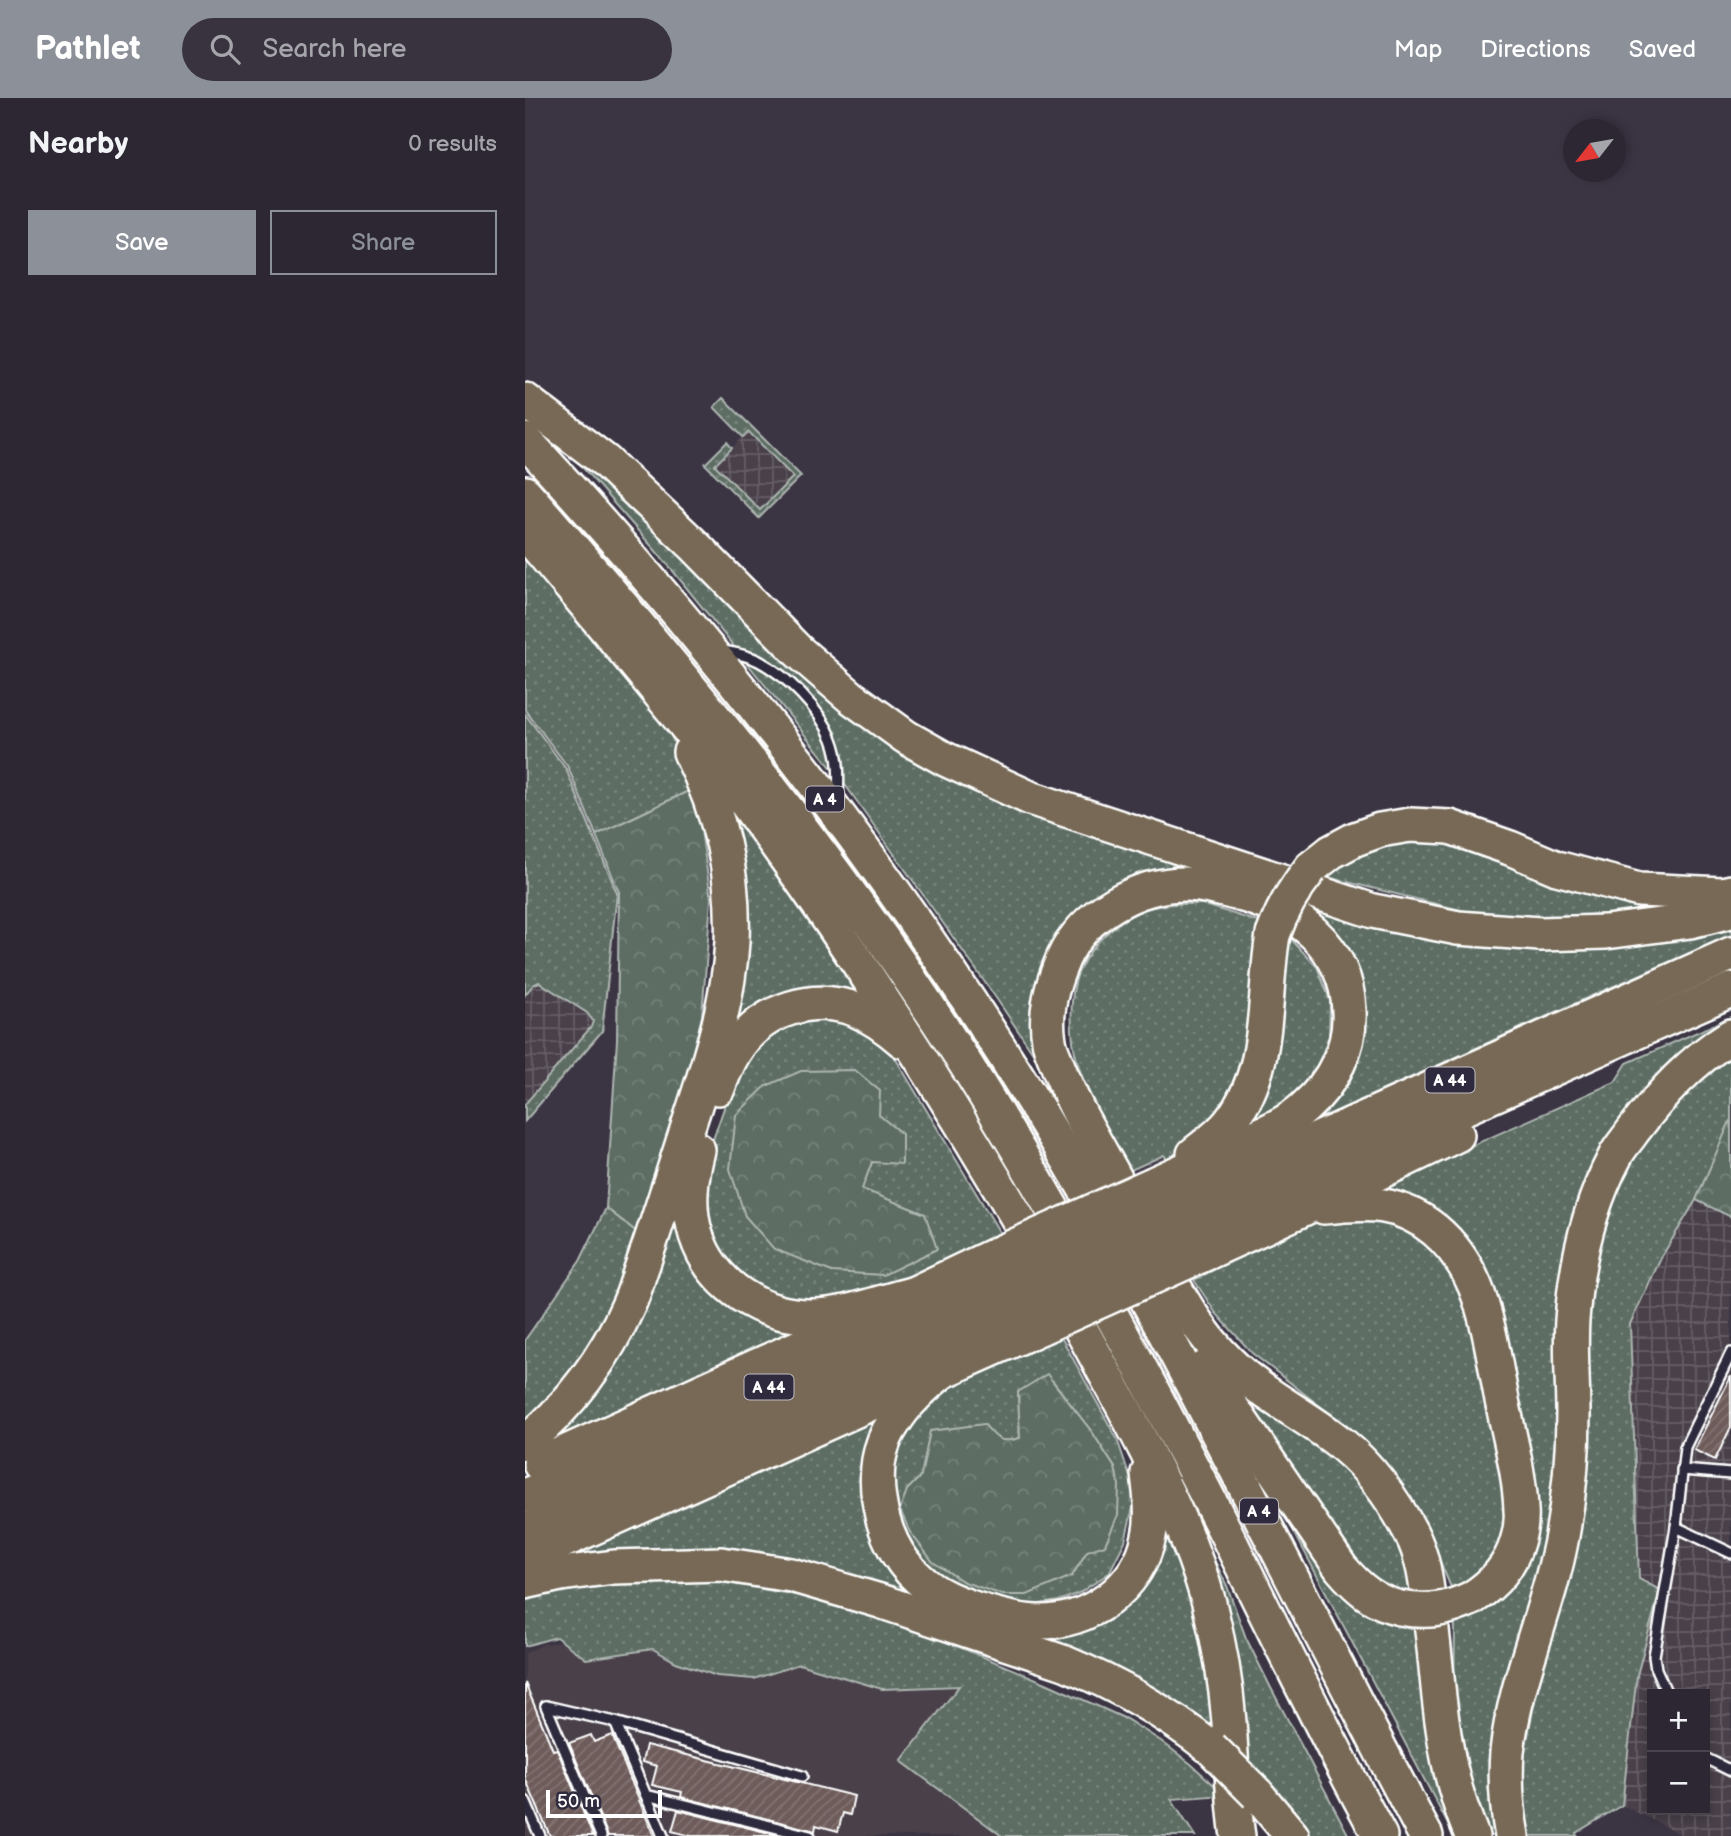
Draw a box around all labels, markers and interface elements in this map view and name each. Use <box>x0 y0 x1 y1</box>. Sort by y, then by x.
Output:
search box <box>182 18 672 81</box>
text: Pathlet <box>35 29 140 69</box>
icon: search <box>206 30 244 68</box>
text: Search here <box>262 34 406 65</box>
text: Map <box>1394 35 1442 64</box>
text: Directions <box>1480 35 1591 64</box>
text: Saved <box>1629 35 1696 64</box>
north arrow <box>1563 119 1626 182</box>
text: Nearby <box>28 126 128 162</box>
text: 0 results <box>408 130 497 158</box>
button: Save <box>28 210 256 275</box>
button: Share <box>270 210 497 275</box>
road number: A 4 <box>806 786 844 812</box>
road number: A 44 <box>1425 1068 1475 1092</box>
road number: A 44 <box>744 1374 793 1400</box>
road number: A 4 <box>1240 1498 1278 1524</box>
map controls <box>1647 1689 1710 1815</box>
button: + <box>1647 1689 1710 1752</box>
button: − <box>1647 1752 1710 1815</box>
scale bar <box>546 1787 661 1819</box>
text: 50 m <box>557 1790 600 1813</box>

